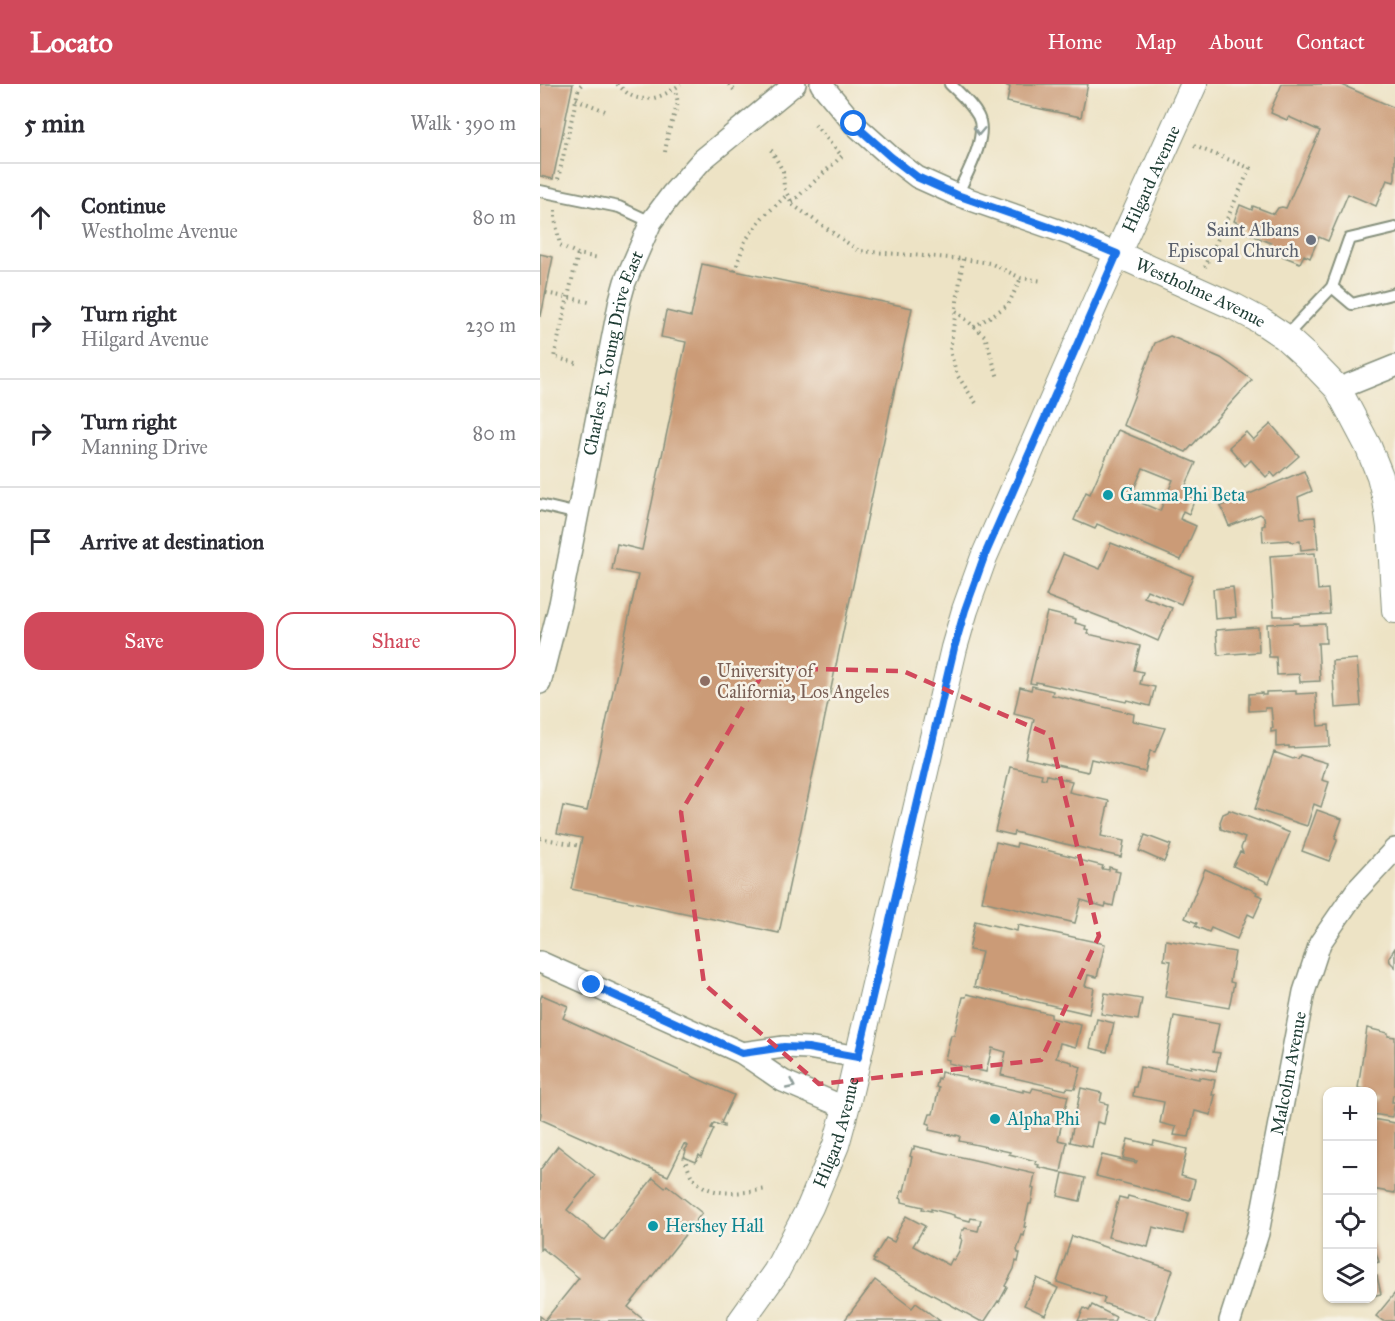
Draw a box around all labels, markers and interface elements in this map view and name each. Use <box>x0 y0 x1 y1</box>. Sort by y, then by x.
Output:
text: Locato <box>30 25 113 60</box>
text: Home <box>1047 29 1102 55</box>
text: Map <box>1135 29 1176 55</box>
text: About <box>1209 29 1263 55</box>
text: Contact <box>1296 29 1365 55</box>
text: 5 min <box>24 107 85 139</box>
route start <box>840 110 866 136</box>
text: Walk · 390 m <box>410 111 516 135</box>
street label: Hilgard Avenue <box>1117 122 1185 236</box>
one-way arrow <box>973 127 986 136</box>
text: Continue <box>81 192 166 219</box>
icon: ahead <box>24 201 57 234</box>
text: 80 m <box>473 205 516 229</box>
text: Westholme Avenue <box>81 219 238 243</box>
place label: Saint Albans Episcopal Church <box>1167 219 1299 262</box>
marker: Saint Albans Episcopal Church <box>1304 233 1318 247</box>
street label: Charles E. Young Drive East <box>579 247 648 457</box>
street label: Westholme Avenue <box>1132 253 1270 332</box>
text: Turn right <box>81 300 177 327</box>
icon: right <box>24 309 57 342</box>
text: 230 m <box>465 313 516 337</box>
text: Hilgard Avenue <box>81 327 209 351</box>
text: Turn right <box>81 408 177 435</box>
icon: right <box>24 417 57 450</box>
text: 80 m <box>473 421 516 445</box>
text: Manning Drive <box>81 435 208 459</box>
place label: Gamma Phi Beta <box>1120 484 1245 506</box>
marker: Gamma Phi Beta <box>1101 488 1115 502</box>
icon: arrive <box>24 525 57 558</box>
text: Arrive at destination <box>81 528 264 555</box>
button: Save <box>24 612 264 670</box>
button: Share <box>276 612 516 670</box>
place label: University of California, Los Angeles <box>717 660 889 704</box>
marker: University of California, Los Angeles <box>698 674 712 688</box>
route end <box>578 971 604 997</box>
street label: Malcolm Avenue <box>1266 1009 1311 1137</box>
street label: Hilgard Avenue <box>808 1075 864 1191</box>
one-way arrow <box>784 1077 795 1089</box>
map controls <box>1323 1087 1377 1303</box>
button: + <box>1323 1087 1377 1141</box>
place label: Alpha Phi <box>1006 1108 1080 1130</box>
marker: Alpha Phi <box>988 1112 1002 1126</box>
button: − <box>1323 1141 1377 1195</box>
button: locate <box>1323 1195 1377 1249</box>
place label: Hershey Hall <box>665 1215 764 1237</box>
marker: Hershey Hall <box>646 1219 660 1233</box>
button: layers <box>1323 1249 1377 1303</box>

